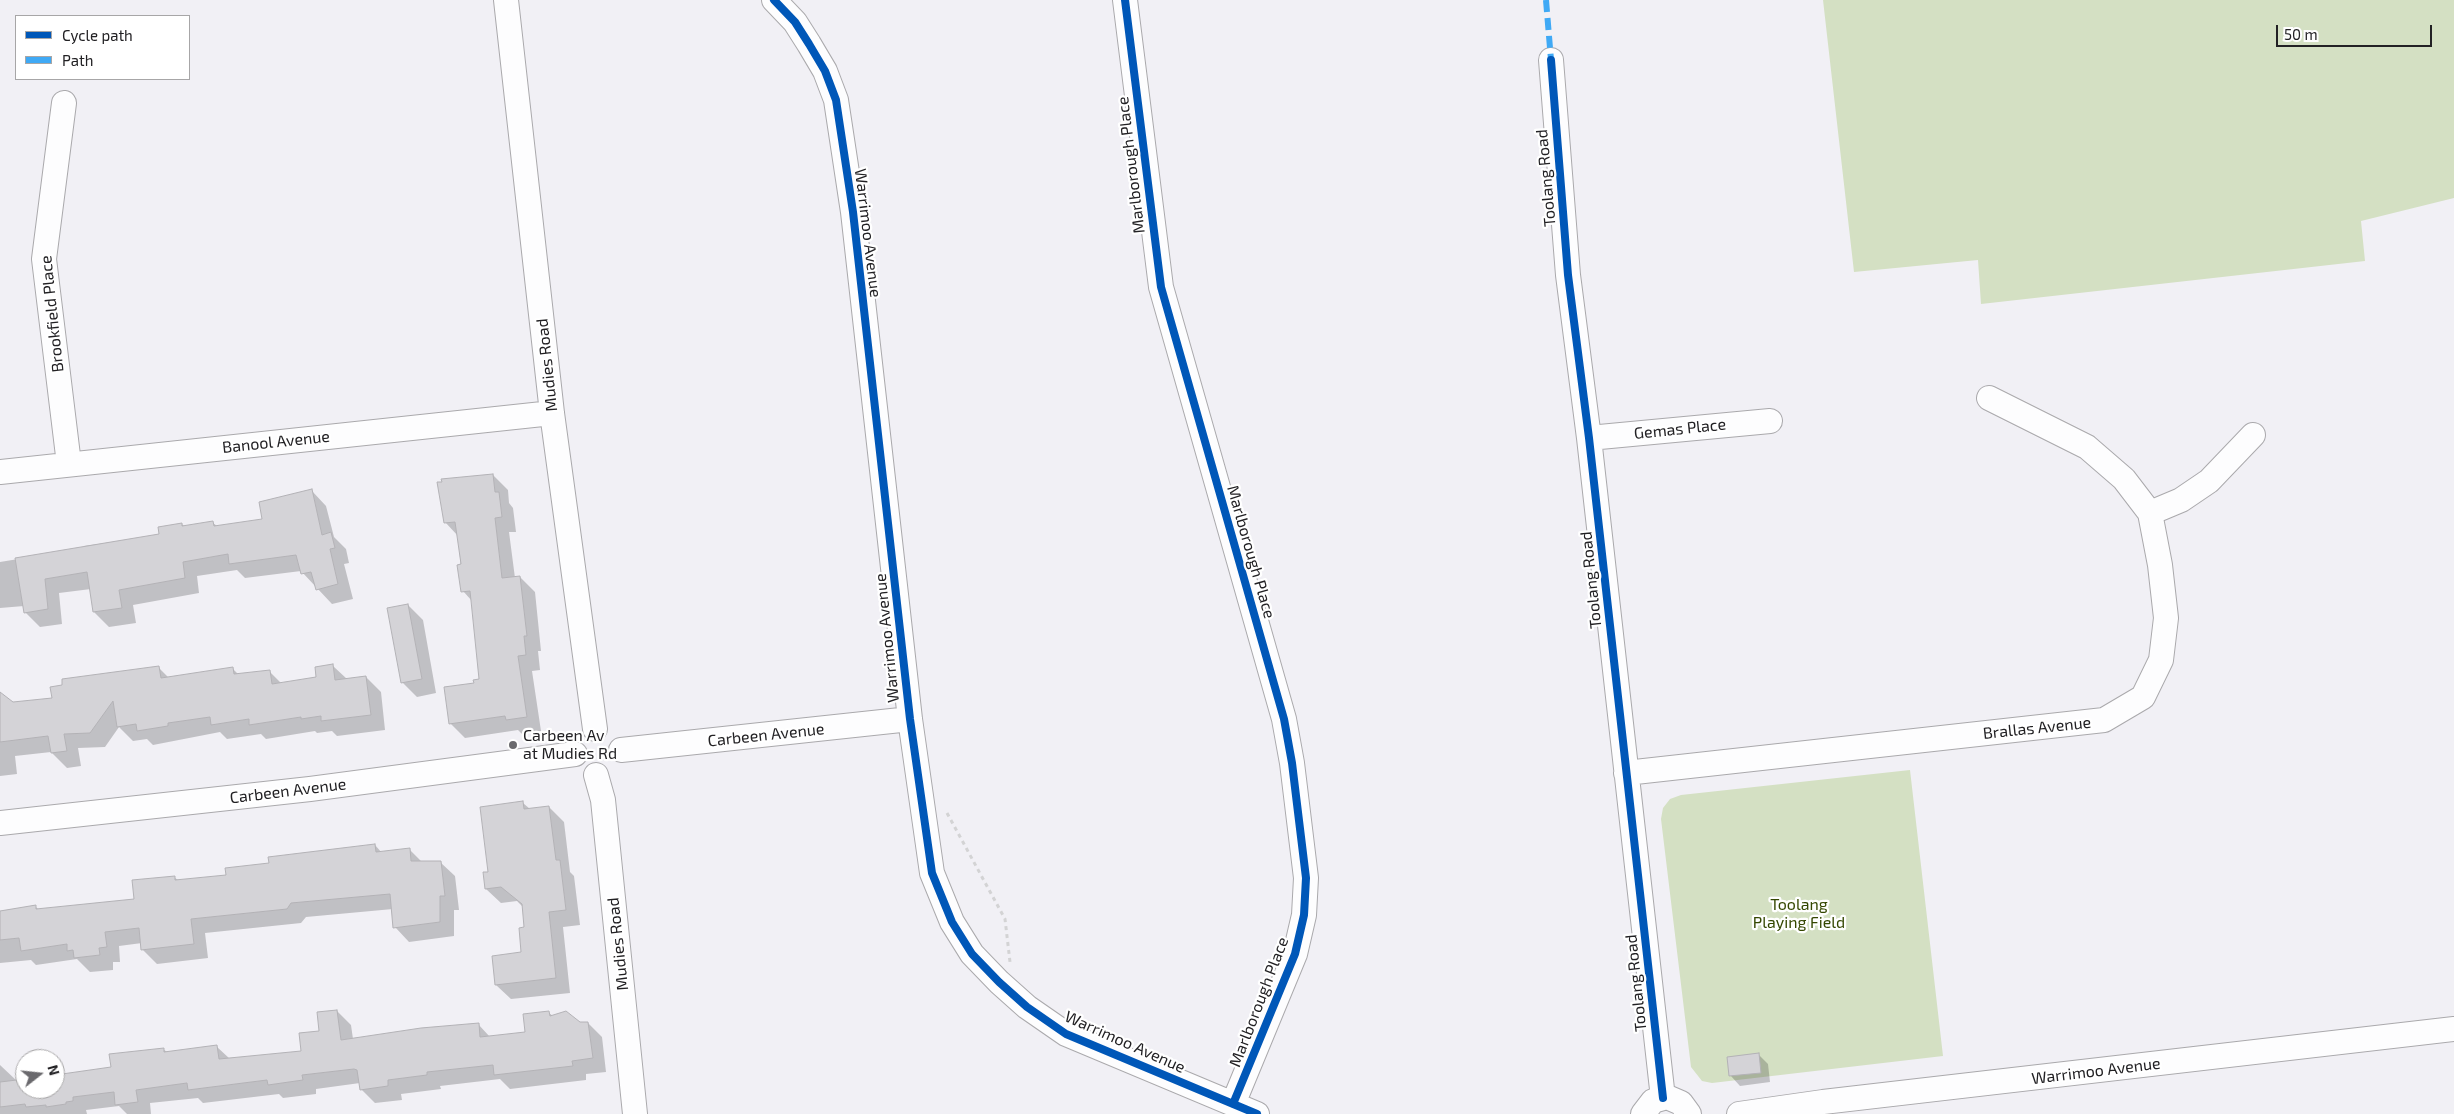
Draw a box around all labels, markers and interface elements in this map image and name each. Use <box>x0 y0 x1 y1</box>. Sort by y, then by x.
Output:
legend <box>15 15 190 80</box>
scale bar <box>2279 15 2435 47</box>
text: 50 m <box>2284 25 2318 43</box>
text: Cycle path <box>62 26 133 44</box>
text: Path <box>62 51 93 69</box>
street label: Marlborough Place <box>1113 96 1149 234</box>
street label: Toolang Road <box>1532 128 1560 228</box>
street label: Warrimoo Avenue <box>851 167 885 299</box>
street label: Brookfield Place <box>36 255 68 373</box>
street label: Mudies Road <box>533 318 561 412</box>
street label: Gemas Place <box>1633 415 1727 443</box>
street label: Banool Avenue <box>221 427 331 457</box>
street label: Marlborough Place <box>1223 483 1279 621</box>
street label: Toolang Road <box>1576 530 1606 630</box>
street label: Warrimoo Avenue <box>871 572 903 704</box>
street label: Brallas Avenue <box>1982 713 2092 743</box>
street label: Carbeen Avenue <box>707 719 825 751</box>
place label: Carbeen Av at Mudies Rd <box>523 726 617 764</box>
marker: Carbeen Av at Mudies Rd <box>507 739 519 751</box>
street label: Carbeen Avenue <box>229 774 347 808</box>
park label: Toolang Playing Field <box>1753 895 1845 933</box>
street label: Mudies Road <box>604 897 632 991</box>
street label: Toolang Road <box>1621 933 1651 1033</box>
street label: Marlborough Place <box>1225 934 1293 1070</box>
street label: Warrimoo Avenue <box>1062 1007 1188 1077</box>
north arrow <box>15 1049 65 1099</box>
street label: Warrimoo Avenue <box>2030 1054 2162 1088</box>
text: N <box>44 1063 64 1077</box>

